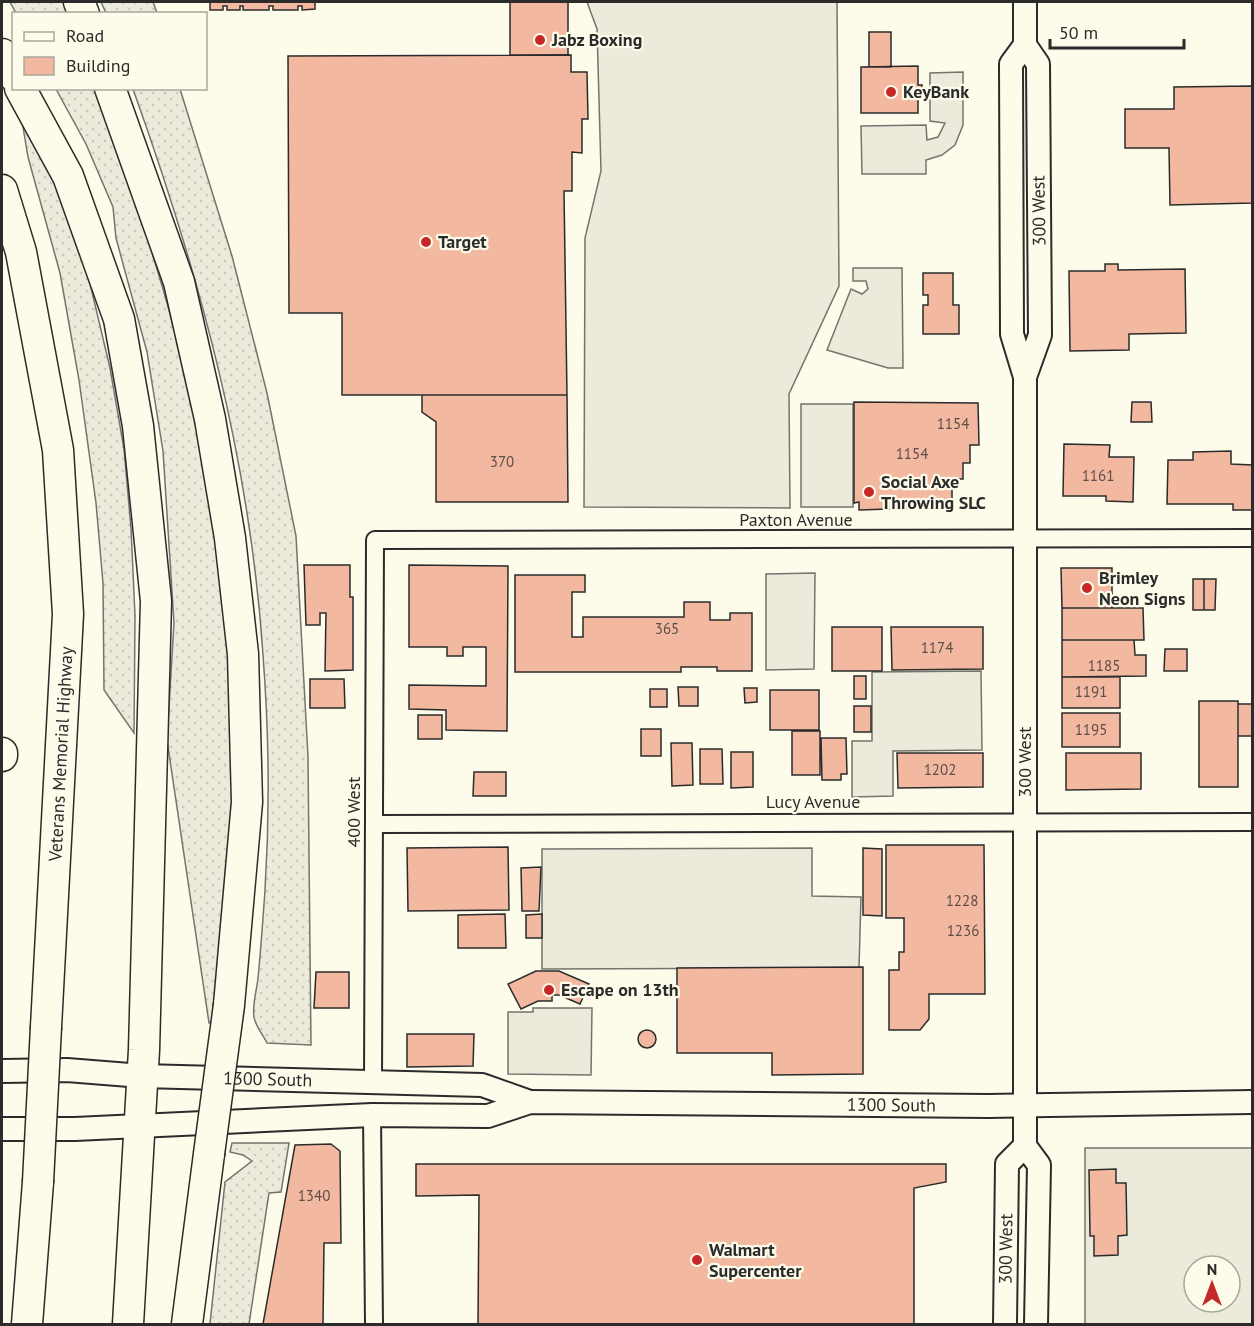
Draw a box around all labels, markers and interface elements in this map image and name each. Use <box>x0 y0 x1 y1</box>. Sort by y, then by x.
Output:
legend <box>12 12 207 90</box>
scale bar <box>1050 12 1184 50</box>
text: 50 m <box>1059 21 1098 44</box>
text: Road <box>66 24 104 47</box>
place label: Jabz Boxing <box>551 28 642 51</box>
marker: Jabz Boxing <box>533 33 547 47</box>
text: Building <box>66 54 130 77</box>
place label: KeyBank <box>903 80 969 103</box>
marker: KeyBank <box>884 85 898 99</box>
street label: 300 West <box>1026 175 1051 247</box>
place label: Target <box>438 230 487 253</box>
marker: Target <box>419 235 433 249</box>
house number: 1154 <box>937 414 969 433</box>
house number: 1154 <box>896 444 928 463</box>
house number: 370 <box>490 452 514 471</box>
house number: 1161 <box>1082 466 1114 485</box>
place label: Social Axe Throwing SLC <box>881 470 986 514</box>
marker: Social Axe Throwing SLC <box>862 485 876 499</box>
street label: Paxton Avenue <box>739 508 853 531</box>
place label: Brimley Neon Signs <box>1099 566 1186 610</box>
marker: Brimley Neon Signs <box>1080 581 1094 595</box>
house number: 365 <box>655 619 679 638</box>
house number: 1174 <box>921 638 953 657</box>
street label: Veterans Memorial Highway <box>43 645 78 863</box>
house number: 1185 <box>1088 656 1120 675</box>
house number: 1191 <box>1075 682 1107 701</box>
house number: 1195 <box>1075 720 1107 739</box>
street label: 300 West <box>1013 727 1036 797</box>
house number: 1202 <box>924 760 956 779</box>
street label: 400 West <box>342 777 365 847</box>
street label: Lucy Avenue <box>766 790 860 813</box>
house number: 1228 <box>946 891 978 910</box>
house number: 1236 <box>947 921 979 940</box>
place label: Escape on 13th <box>561 978 679 1001</box>
marker: Escape on 13th <box>542 983 556 997</box>
street label: 1300 South <box>223 1066 312 1092</box>
street label: 1300 South <box>847 1093 936 1117</box>
house number: 1340 <box>298 1186 330 1205</box>
street label: 300 West <box>993 1213 1017 1285</box>
place label: Walmart Supercenter <box>709 1238 802 1282</box>
marker: Walmart Supercenter <box>690 1253 704 1267</box>
north arrow <box>1182 1254 1242 1314</box>
text: N <box>1207 1259 1217 1279</box>

